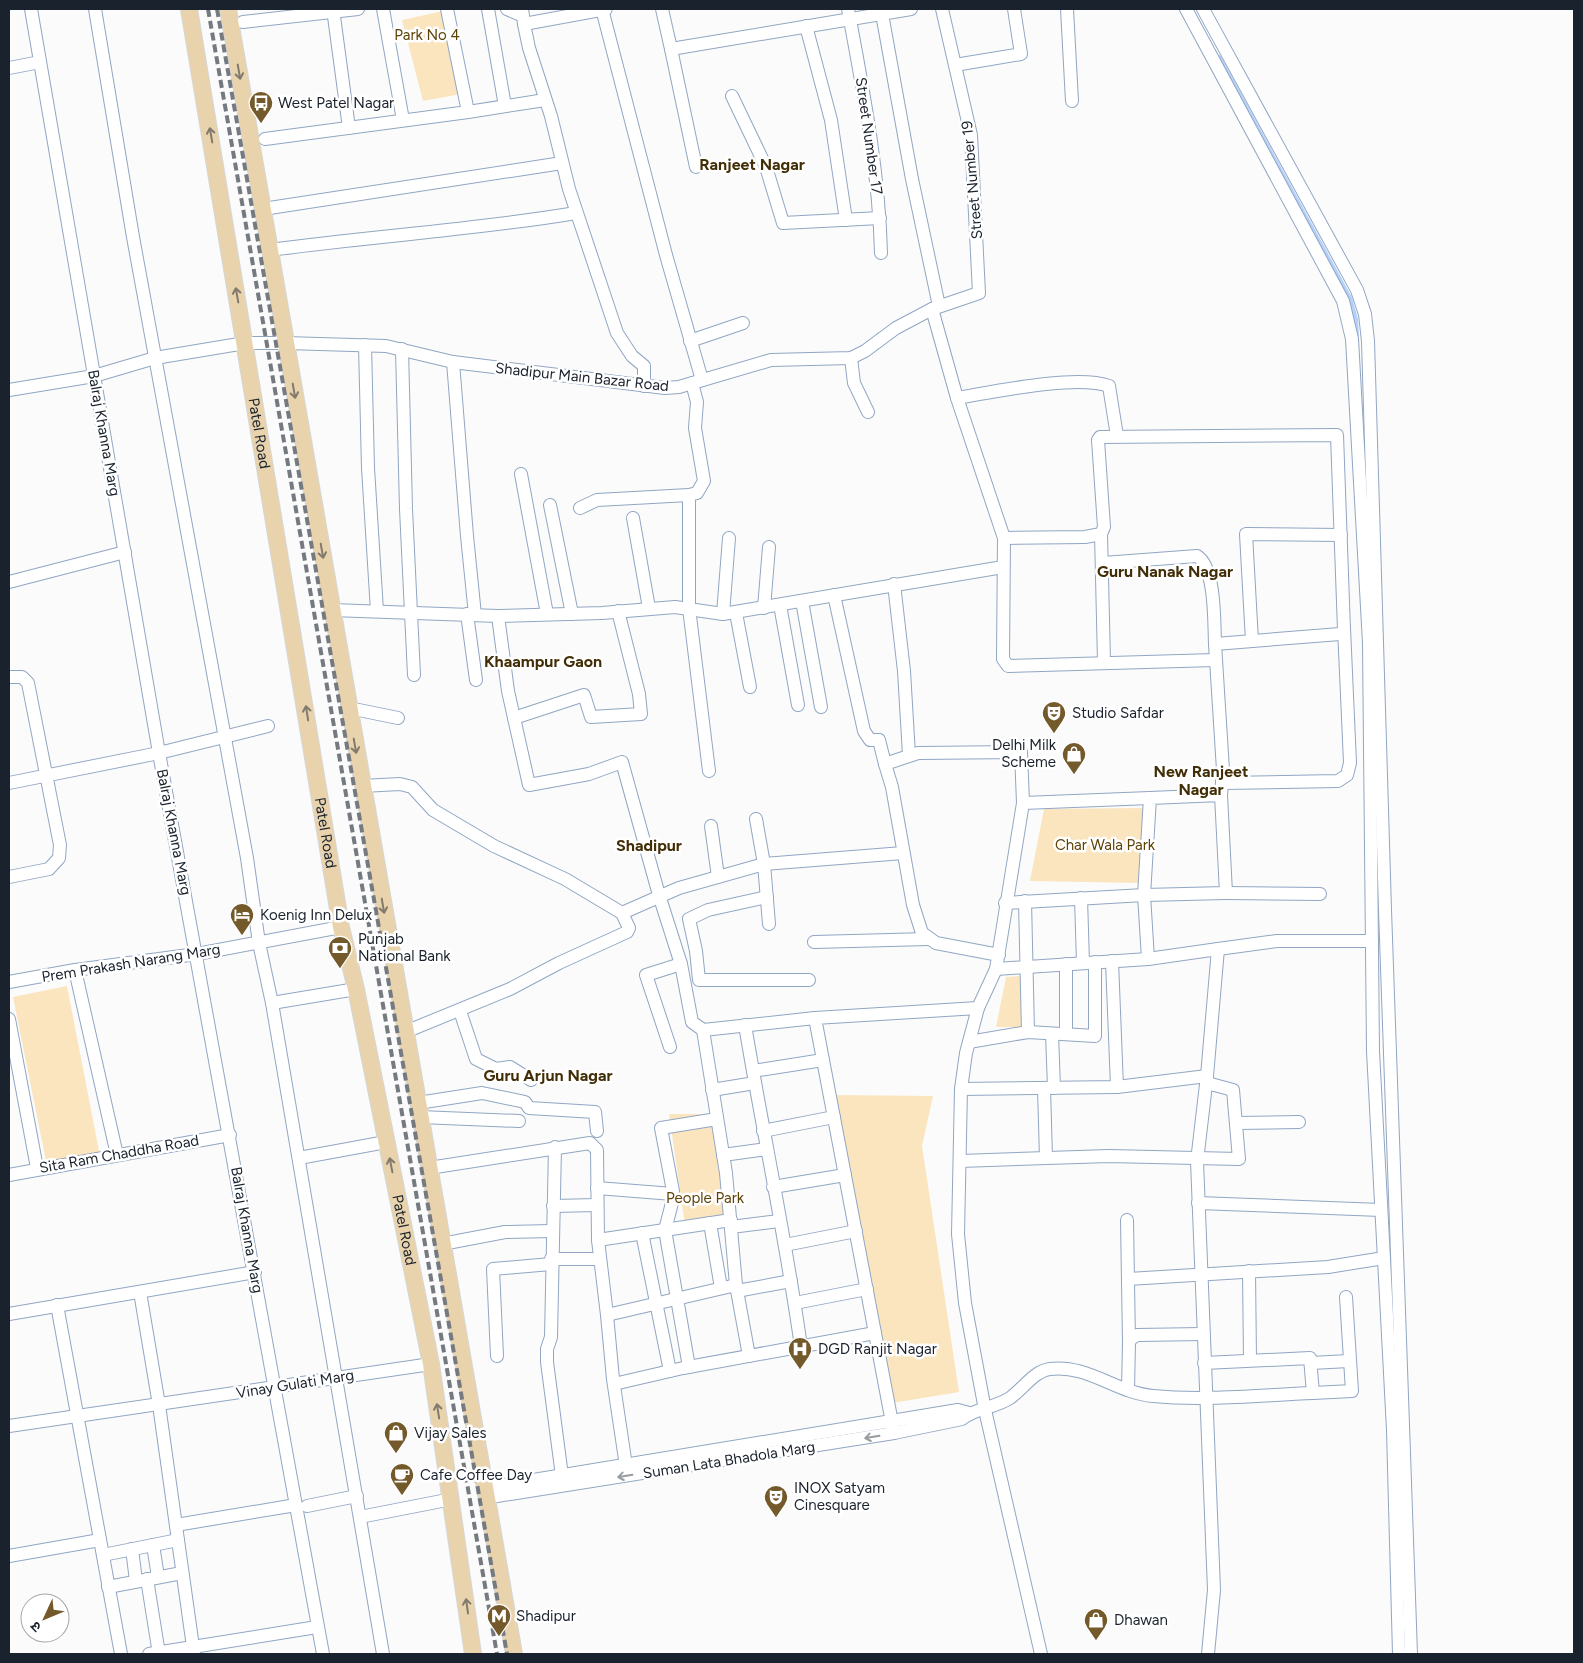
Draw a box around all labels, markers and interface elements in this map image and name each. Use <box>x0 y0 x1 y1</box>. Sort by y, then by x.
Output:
park label: Park No 4 <box>394 26 460 44</box>
one-way arrow <box>235 64 245 80</box>
street label: Street Number 17 <box>852 76 886 196</box>
bus stop icon: West Patel Nagar <box>248 90 274 124</box>
place label: West Patel Nagar <box>278 94 394 112</box>
street label: Street Number 19 <box>958 120 986 240</box>
one-way arrow <box>205 127 215 143</box>
district label: Ranjeet Nagar <box>699 155 805 174</box>
one-way arrow <box>232 287 242 303</box>
street label: Shadipur Main Bazar Road <box>494 359 670 395</box>
street label: Balraj Khanna Marg <box>84 368 124 498</box>
one-way arrow <box>290 383 300 399</box>
street label: Patel Road <box>245 396 274 470</box>
one-way arrow <box>317 543 327 559</box>
district label: Guru Nanak Nagar <box>1097 562 1233 581</box>
district label: Khaampur Gaon <box>484 652 602 671</box>
theatre icon: Studio Safdar <box>1041 700 1067 734</box>
place label: Studio Safdar <box>1072 704 1164 722</box>
one-way arrow <box>301 705 311 721</box>
place label: Delhi Milk Scheme <box>992 736 1057 771</box>
one-way arrow <box>351 737 361 753</box>
shop icon: Delhi Milk Scheme <box>1061 741 1087 775</box>
district label: New Ranjeet Nagar <box>1154 762 1248 799</box>
street label: Balraj Khanna Marg <box>153 767 195 897</box>
street label: Patel Road <box>311 796 340 870</box>
district label: Shadipur <box>616 836 682 855</box>
park label: Char Wala Park <box>1055 836 1156 854</box>
one-way arrow <box>379 897 389 913</box>
hotel icon: Koenig Inn Delux <box>229 902 255 936</box>
place label: Koenig Inn Delux <box>260 906 372 924</box>
place label: Punjab National Bank <box>358 930 451 965</box>
bank icon: Punjab National Bank <box>327 935 353 969</box>
street label: Prem Prakash Narang Marg <box>40 940 222 986</box>
district label: Guru Arjun Nagar <box>483 1066 613 1085</box>
street label: Sita Ram Chaddha Road <box>38 1131 200 1177</box>
one-way arrow <box>386 1157 395 1173</box>
street label: Balraj Khanna Marg <box>227 1165 267 1295</box>
park label: People Park <box>666 1189 745 1207</box>
street label: Patel Road <box>388 1193 420 1267</box>
hospital icon: DGD Ranjit Nagar <box>787 1336 813 1370</box>
place label: DGD Ranjit Nagar <box>818 1340 937 1358</box>
street label: Vinay Gulati Marg <box>235 1366 355 1402</box>
one-way arrow <box>433 1403 443 1419</box>
shop icon: Vijay Sales <box>383 1420 409 1454</box>
place label: Vijay Sales <box>414 1424 486 1442</box>
one-way arrow <box>864 1432 880 1442</box>
street label: Suman Lata Bhadola Marg <box>642 1437 816 1483</box>
cafe icon: Cafe Coffee Day <box>389 1462 415 1496</box>
place label: Cafe Coffee Day <box>420 1466 532 1484</box>
one-way arrow <box>617 1471 633 1481</box>
place label: INOX Satyam Cinesquare <box>794 1479 885 1514</box>
theatre icon: INOX Satyam Cinesquare <box>763 1484 789 1518</box>
north arrow <box>20 1593 70 1643</box>
one-way arrow <box>461 1598 471 1614</box>
metro station icon: Shadipur <box>486 1603 512 1637</box>
place label: Shadipur <box>516 1607 576 1625</box>
shop icon: Dhawan <box>1083 1607 1109 1641</box>
place label: Dhawan <box>1114 1611 1168 1629</box>
text: उ <box>26 1617 45 1636</box>

